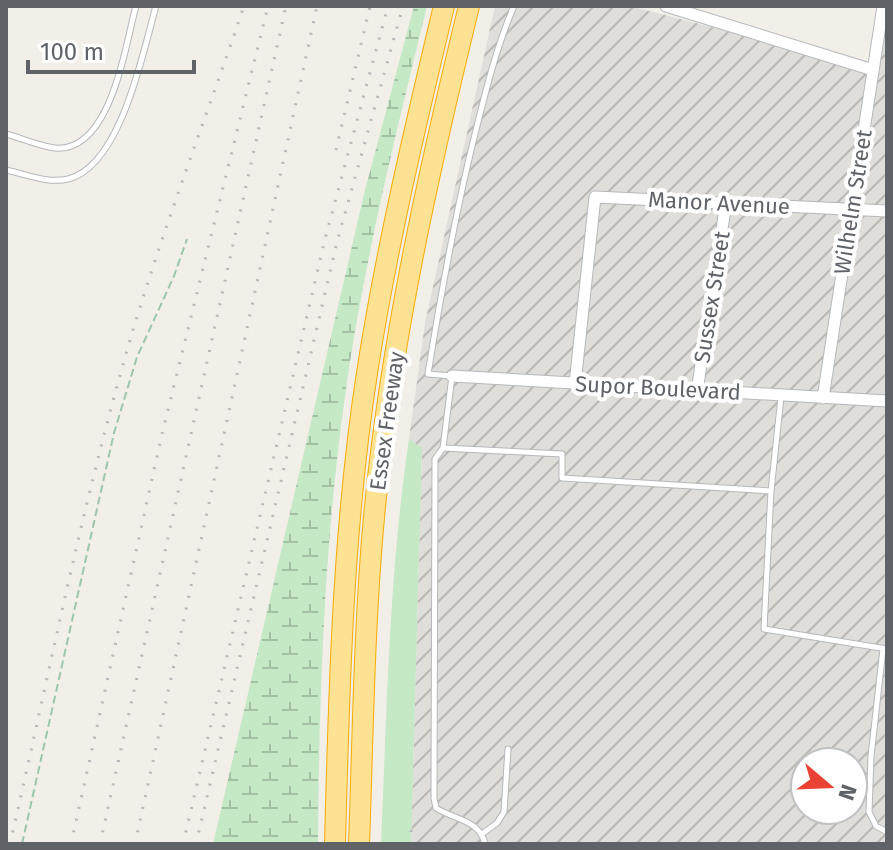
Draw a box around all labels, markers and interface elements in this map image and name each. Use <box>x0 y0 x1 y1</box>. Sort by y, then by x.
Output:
scale bar <box>28 24 194 74</box>
text: 100 m <box>40 38 104 66</box>
street label: Wilhelm Street <box>828 127 878 276</box>
street label: Manor Avenue <box>647 186 791 220</box>
street label: Sussex Street <box>688 229 736 365</box>
street label: Essex Freeway <box>364 350 410 492</box>
street label: Supor Boulevard <box>575 370 741 406</box>
north arrow <box>789 746 869 826</box>
text: N <box>832 781 863 804</box>

